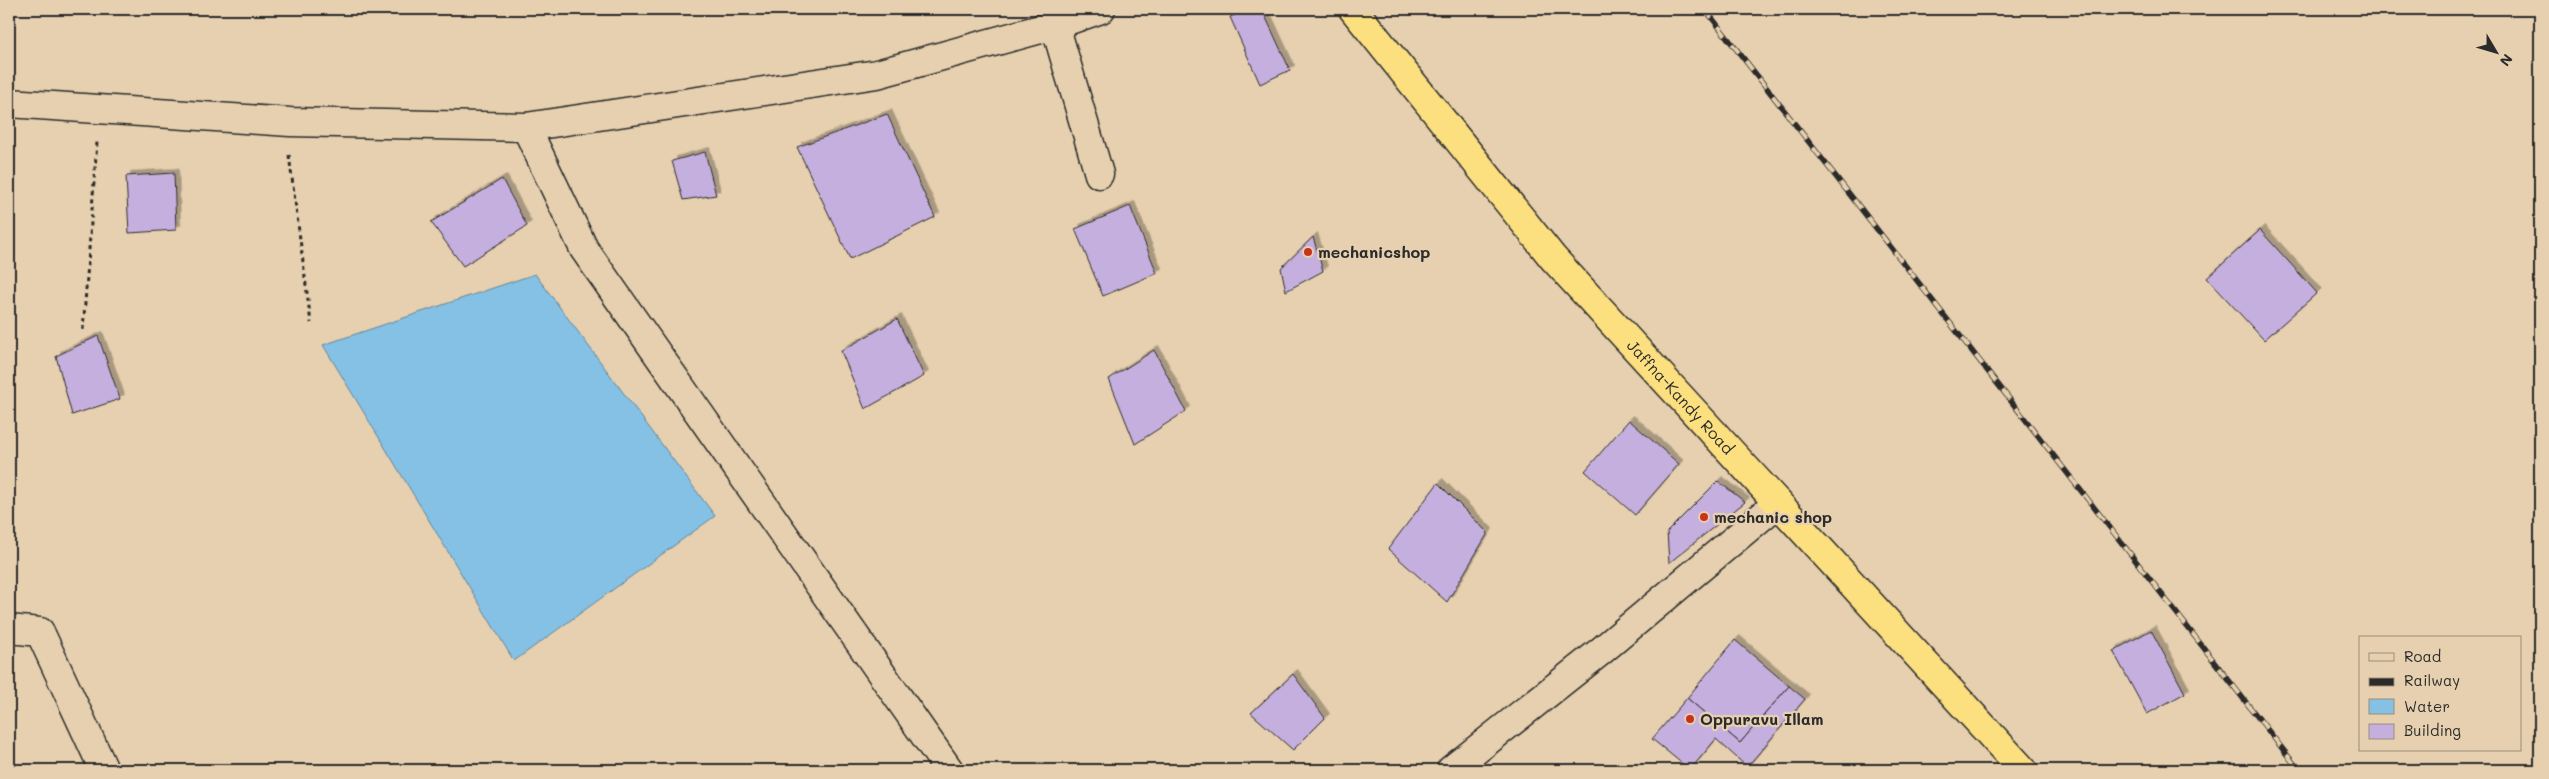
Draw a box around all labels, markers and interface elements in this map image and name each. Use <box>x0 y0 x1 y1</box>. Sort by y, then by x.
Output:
north arrow <box>2472 28 2522 78</box>
text: N <box>2496 50 2517 70</box>
place label: mechanicshop <box>1318 241 1430 262</box>
marker: mechanicshop <box>1302 246 1314 258</box>
street label: Jaffna-Kandy Road <box>1623 335 1739 459</box>
place label: mechanic shop <box>1714 506 1832 527</box>
marker: mechanic shop <box>1698 511 1710 523</box>
legend <box>2359 636 2522 752</box>
text: Road <box>2404 646 2441 666</box>
text: Railway <box>2404 670 2460 690</box>
text: Water <box>2404 696 2450 716</box>
place label: Oppuravu Illam <box>1700 708 1823 729</box>
marker: Oppuravu Illam <box>1684 713 1696 725</box>
text: Building <box>2404 720 2461 740</box>

